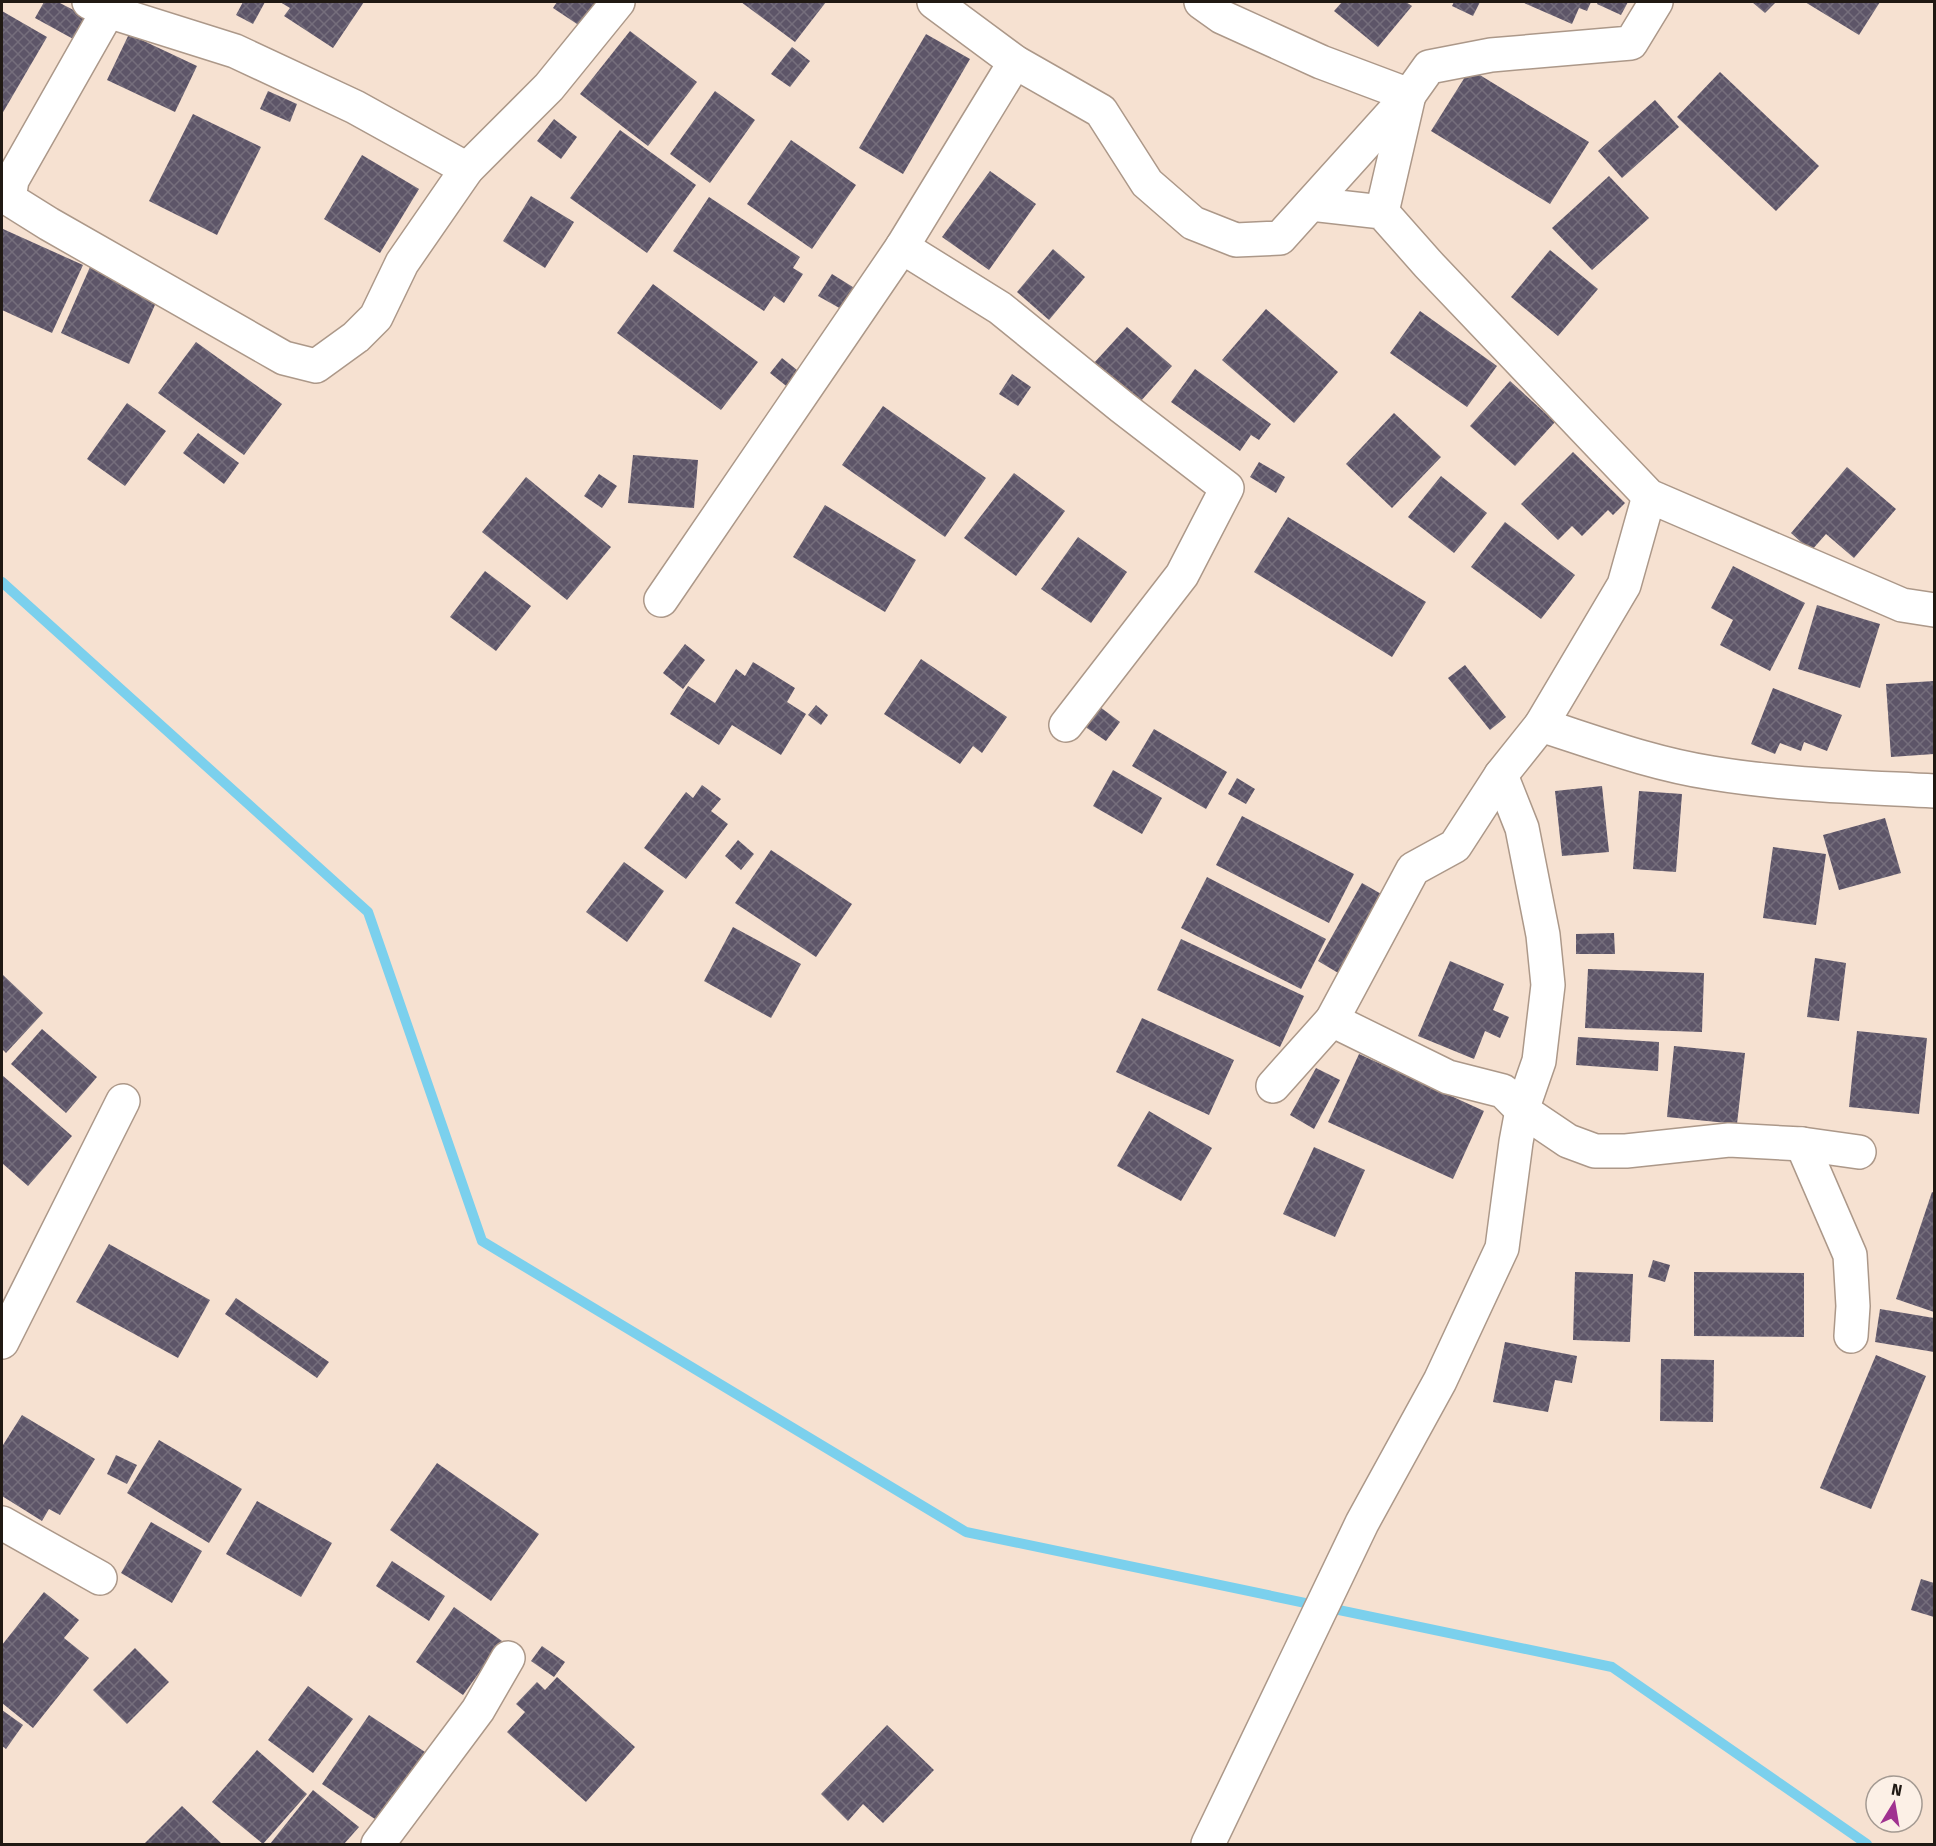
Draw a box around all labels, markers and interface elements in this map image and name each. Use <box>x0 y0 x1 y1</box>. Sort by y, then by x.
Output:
north arrow <box>1864 1774 1924 1834</box>
text: N <box>1890 1779 1904 1800</box>

